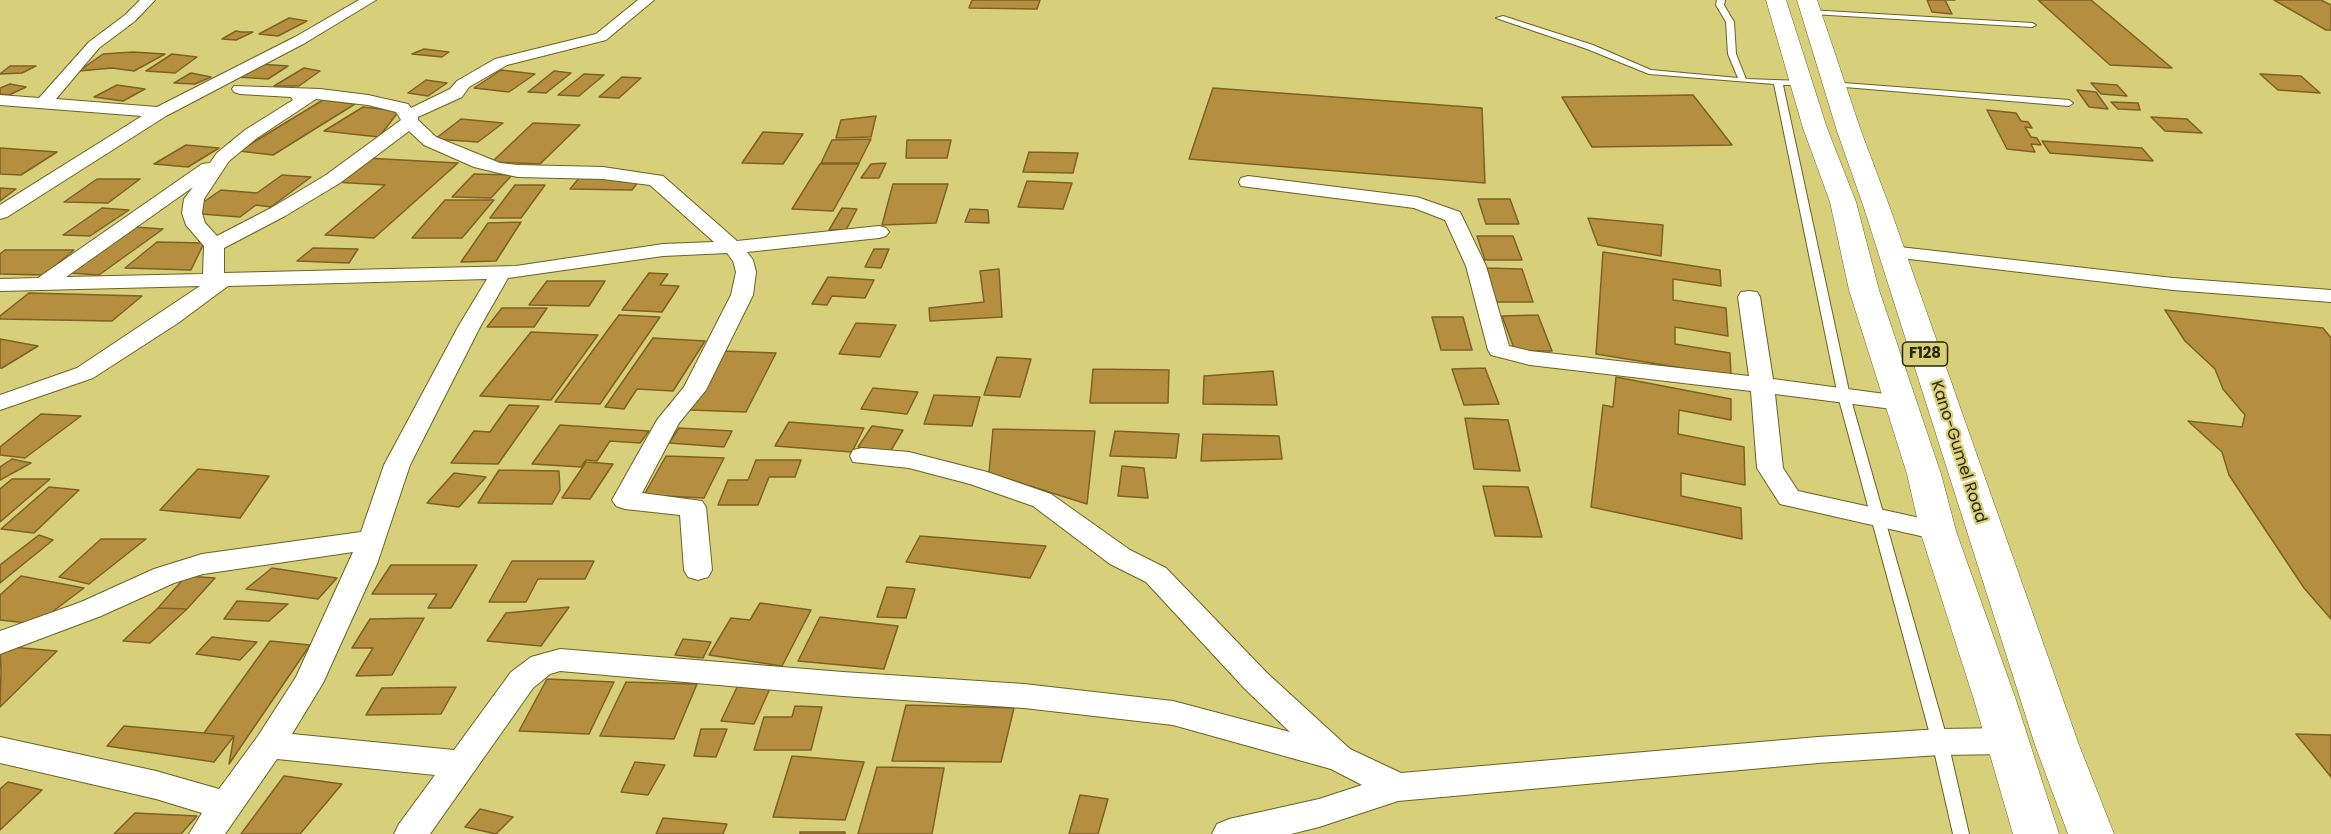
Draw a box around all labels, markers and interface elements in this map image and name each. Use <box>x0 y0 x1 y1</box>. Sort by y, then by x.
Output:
road number: F128 <box>1902 342 1948 366</box>
street label: Kano-Gumel Road <box>1926 378 1990 526</box>

